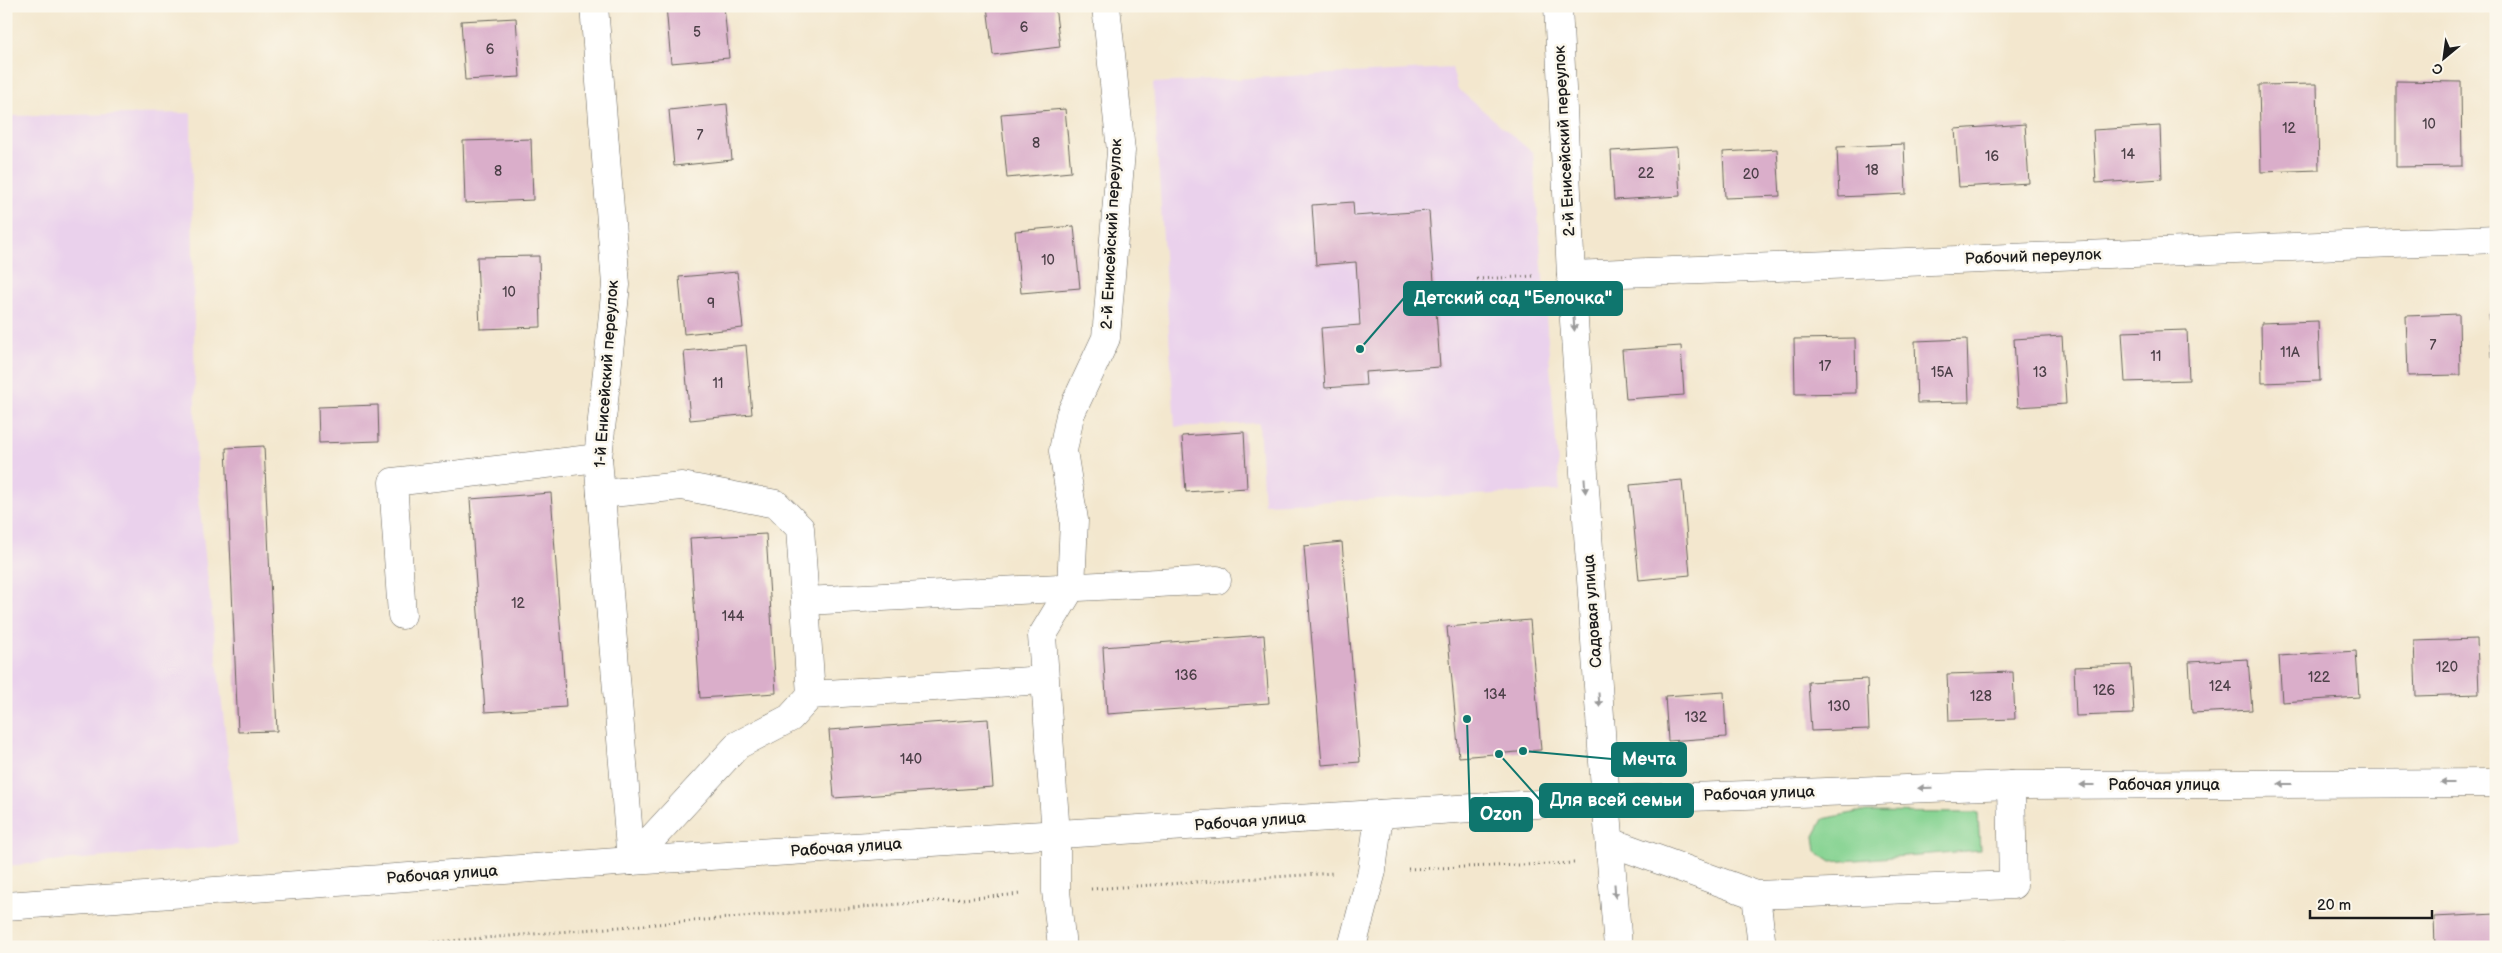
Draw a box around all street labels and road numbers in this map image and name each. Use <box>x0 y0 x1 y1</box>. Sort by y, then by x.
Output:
street label: 2-й Енисейский переулок <box>1550 45 1579 237</box>
street label: 2-й Енисейский переулок <box>1098 138 1127 330</box>
street label: Рабочий переулок <box>1964 245 2102 269</box>
street label: 1-й Енисейский переулок <box>591 279 623 468</box>
street label: Садовая улица <box>1580 553 1606 668</box>
street label: Рабочая улица <box>2108 776 2220 795</box>
street label: Рабочая улица <box>1703 783 1816 805</box>
street label: Рабочая улица <box>1194 809 1307 835</box>
street label: Рабочая улица <box>790 835 903 861</box>
street label: Рабочая улица <box>386 862 499 888</box>

